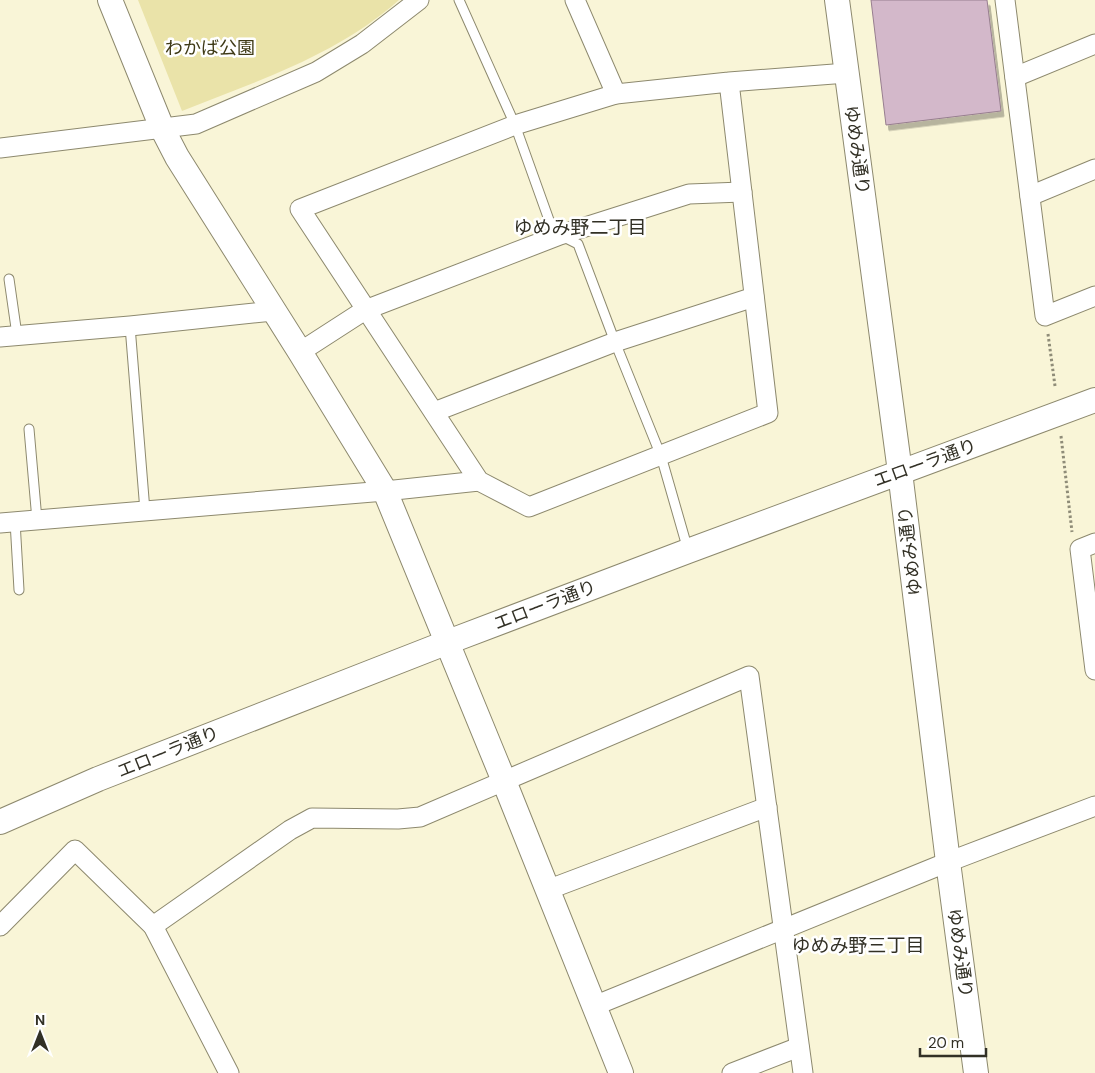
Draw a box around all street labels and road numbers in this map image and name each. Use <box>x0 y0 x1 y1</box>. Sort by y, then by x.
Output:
street label: ゆめみ通り <box>839 104 875 196</box>
street label: エローラ通り <box>870 433 980 493</box>
street label: ゆめみ通り <box>893 505 927 597</box>
street label: エローラ通り <box>490 574 600 636</box>
street label: エローラ通り <box>113 721 223 783</box>
street label: ゆめみ通り <box>942 907 978 999</box>

